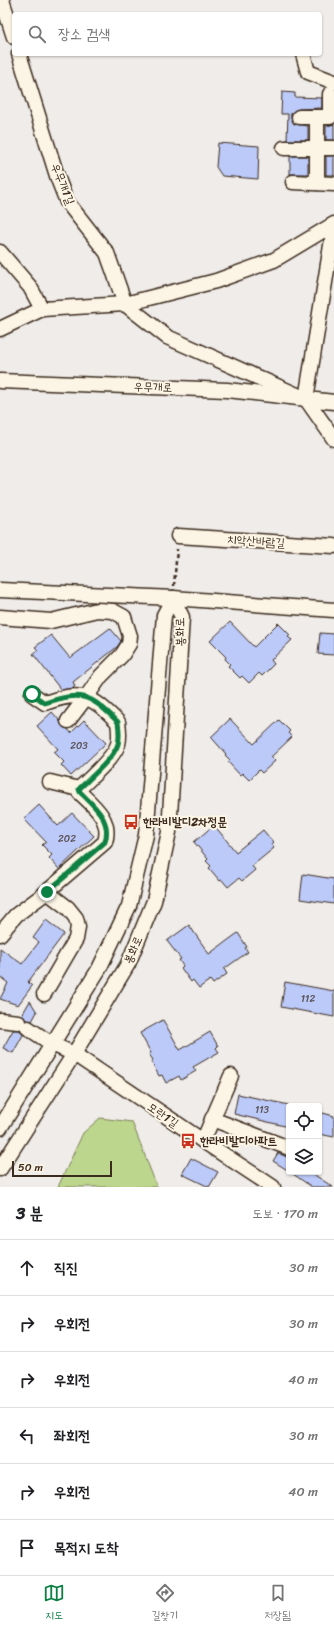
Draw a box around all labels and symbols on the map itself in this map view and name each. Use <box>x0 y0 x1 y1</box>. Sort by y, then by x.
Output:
street label: 우무개1길 <box>45 160 82 209</box>
street label: 우무개로 <box>133 375 173 399</box>
street label: 치악산바람길 <box>226 528 286 554</box>
street label: 봉화로 <box>169 617 191 647</box>
route start <box>23 685 41 703</box>
house number: 203 <box>70 737 88 755</box>
place label: 한라비발디2차정문 <box>142 811 228 833</box>
bus stop icon: 한라비발디2차정문 <box>122 813 140 831</box>
house number: 202 <box>58 830 76 848</box>
route end <box>38 883 56 901</box>
street label: 봉화로 <box>117 932 149 968</box>
house number: 112 <box>301 990 315 1008</box>
street label: 모란1길 <box>143 1096 184 1134</box>
house number: 113 <box>255 1101 270 1119</box>
place label: 한라비발디아파트 <box>199 1130 278 1152</box>
bus stop icon: 한라비발디아파트 <box>179 1132 197 1150</box>
scale bar <box>12 1159 112 1178</box>

